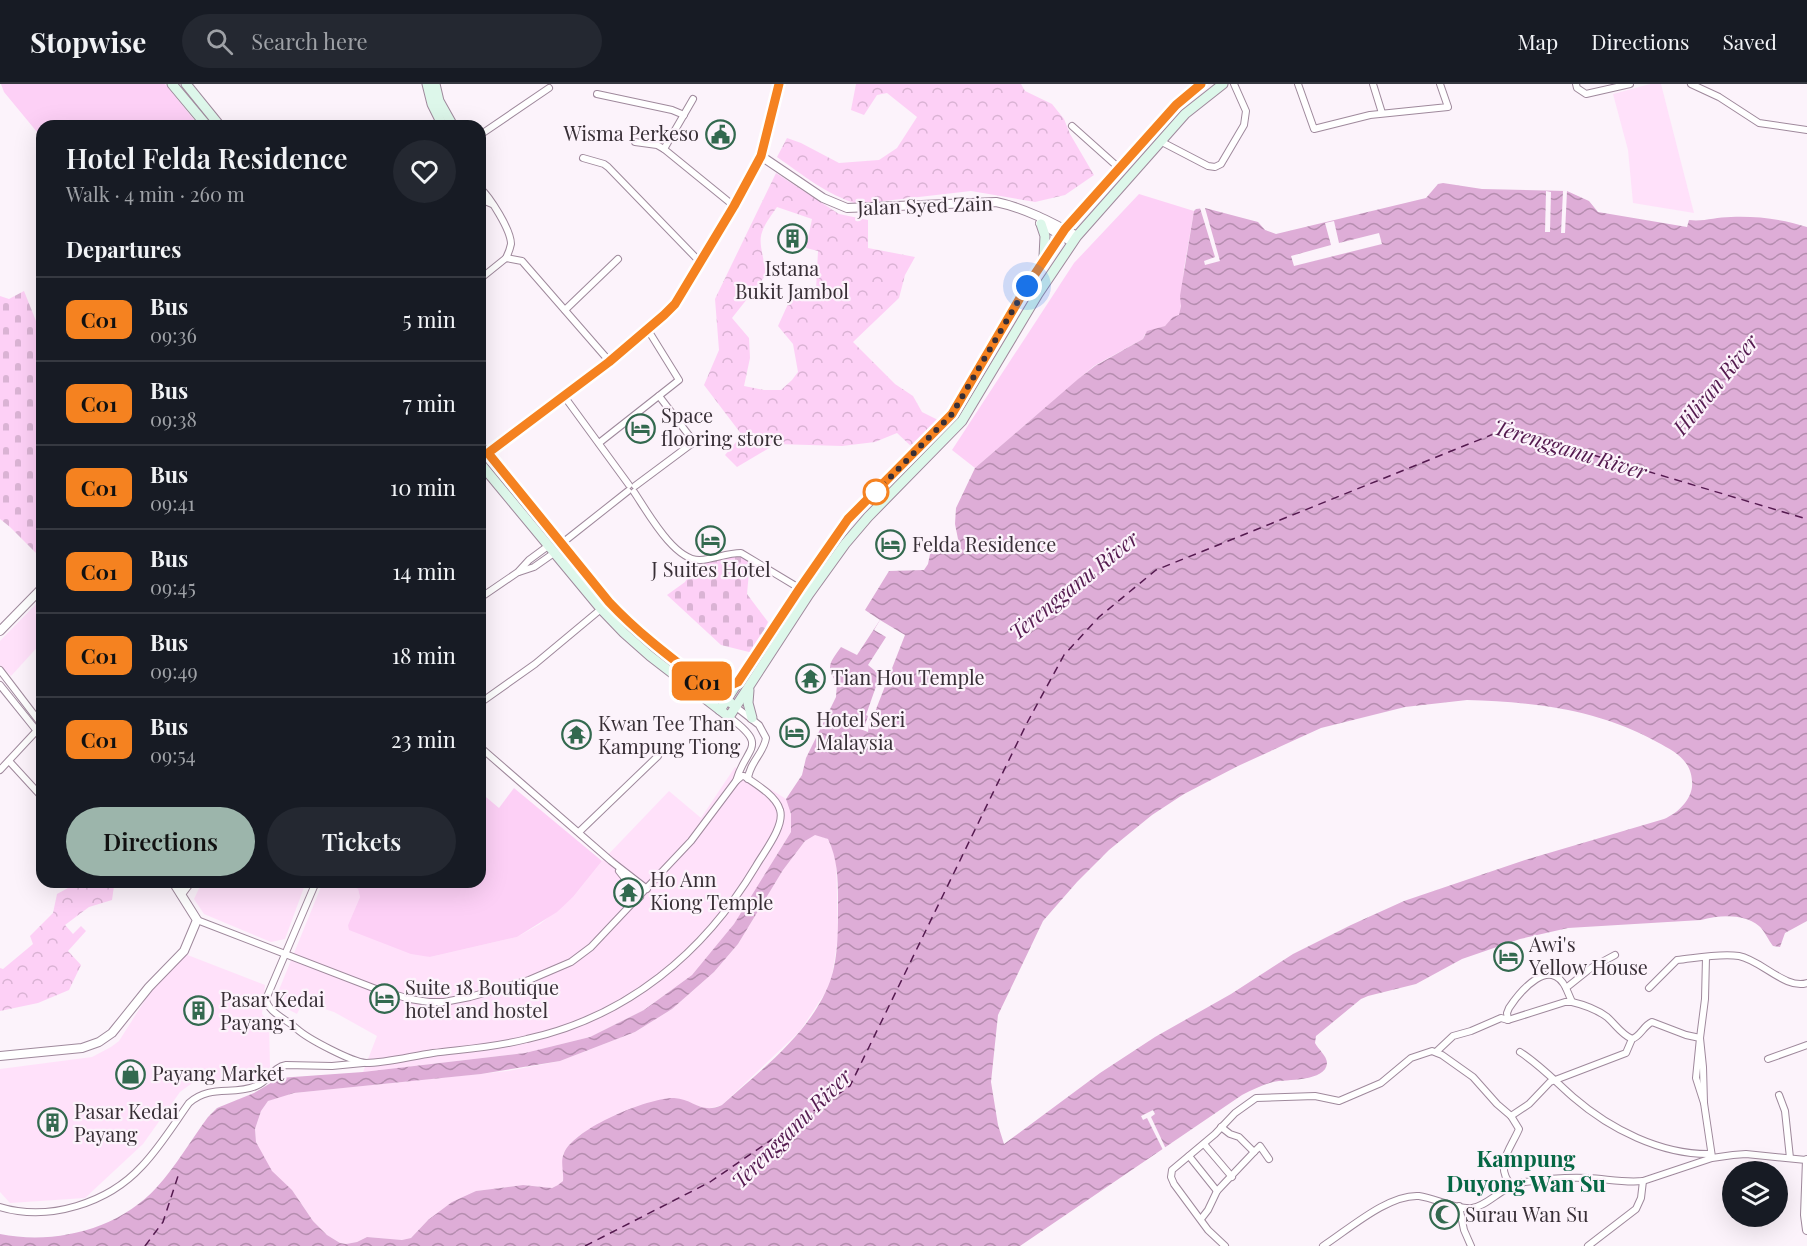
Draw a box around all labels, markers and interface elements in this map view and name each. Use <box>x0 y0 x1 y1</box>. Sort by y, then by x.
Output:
search box <box>182 14 602 68</box>
text: Stopwise <box>30 23 146 60</box>
icon: search <box>203 25 236 58</box>
text: Search here <box>251 26 368 56</box>
text: Map <box>1517 27 1558 55</box>
text: Directions <box>1591 27 1689 55</box>
text: Saved <box>1722 27 1777 55</box>
public building icon: Wisma Perkeso <box>704 118 736 150</box>
place label: Wisma Perkeso <box>563 119 699 146</box>
text: Hotel Felda Residence <box>66 139 348 176</box>
button: heart <box>393 140 456 203</box>
text: Walk · 4 min · 260 m <box>66 180 245 207</box>
street label: Jalan Syed Zain <box>856 189 993 220</box>
building icon: Istana Bukit Jambol <box>776 222 808 254</box>
text: Departures <box>66 234 181 264</box>
place label: Istana Bukit Jambol <box>735 254 849 304</box>
your location <box>1012 271 1042 301</box>
text: Bus <box>150 291 188 321</box>
text: 5 min <box>403 304 456 334</box>
text: C01 <box>81 305 117 333</box>
text: 09:36 <box>150 321 197 348</box>
water label: Hiliran River <box>1665 327 1764 440</box>
text: Bus <box>150 375 188 405</box>
text: 7 min <box>403 388 456 418</box>
text: C01 <box>81 389 117 417</box>
place label: Space flooring store <box>661 401 783 451</box>
text: 09:38 <box>150 405 197 432</box>
water label: Terengganu River <box>1491 411 1652 485</box>
hotel icon: Space flooring store <box>624 412 656 444</box>
text: Bus <box>150 459 188 489</box>
text: 10 min <box>390 472 456 502</box>
text: C01 <box>81 473 117 501</box>
unlabelled marker <box>863 479 889 505</box>
text: 09:41 <box>150 489 195 516</box>
water label: Terengganu River <box>1002 523 1144 645</box>
hotel icon: J Suites Hotel <box>695 524 727 556</box>
hotel icon: Felda Residence <box>875 529 907 561</box>
place label: Felda Residence <box>912 530 1056 557</box>
text: Bus <box>150 543 188 573</box>
place label: J Suites Hotel <box>650 555 771 582</box>
text: 14 min <box>392 556 456 586</box>
text: C01 <box>81 557 117 585</box>
text: 09:45 <box>150 573 196 600</box>
text: Bus <box>150 627 188 657</box>
text: 18 min <box>392 640 456 670</box>
text: C01 <box>81 641 117 669</box>
text: 09:49 <box>150 657 198 684</box>
line badge: C01 <box>668 662 736 700</box>
temple icon: Tian Hou Temple <box>794 662 826 694</box>
place label: Tian Hou Temple <box>831 663 985 690</box>
text: C01 <box>684 667 720 695</box>
place label: Hotel Seri Malaysia <box>816 705 905 755</box>
place label: Kwan Tee Than Kampung Tiong <box>598 709 741 759</box>
text: Bus <box>150 711 188 741</box>
hotel icon: Hotel Seri Malaysia <box>779 716 811 748</box>
temple icon: Kwan Tee Than Kampung Tiong <box>561 719 593 751</box>
text: 23 min <box>391 724 456 754</box>
text: C01 <box>81 725 117 753</box>
text: 09:54 <box>150 741 196 768</box>
button: Directions <box>66 807 255 876</box>
button: Tickets <box>267 807 456 876</box>
place label: Ho Ann Kiong Temple <box>650 865 773 915</box>
temple icon: Ho Ann Kiong Temple <box>613 876 645 908</box>
place label: Awi's Yellow House <box>1528 930 1648 980</box>
hotel icon: Awi's Yellow House <box>1492 940 1524 972</box>
place label: Suite 18 Boutique hotel and hostel <box>405 973 559 1023</box>
hotel icon: Suite 18 Boutique hotel and hostel <box>368 983 400 1015</box>
place label: Pasar Kedai Payang 1 <box>220 985 325 1035</box>
building icon: Pasar Kedai Payang 1 <box>183 995 215 1027</box>
shop icon: Payang Market <box>115 1058 147 1090</box>
place label: Payang Market <box>152 1059 285 1086</box>
water label: Terengganu River <box>725 1061 857 1194</box>
place label: Pasar Kedai Payang <box>74 1097 179 1147</box>
building icon: Pasar Kedai Payang <box>37 1107 69 1139</box>
district label: Kampung Duyong Wan Su <box>1446 1143 1606 1198</box>
map controls <box>1722 1161 1788 1227</box>
button: layers <box>1722 1161 1788 1227</box>
mosque icon: Surau Wan Su <box>1428 1199 1460 1231</box>
place label: Surau Wan Su <box>1465 1200 1589 1227</box>

